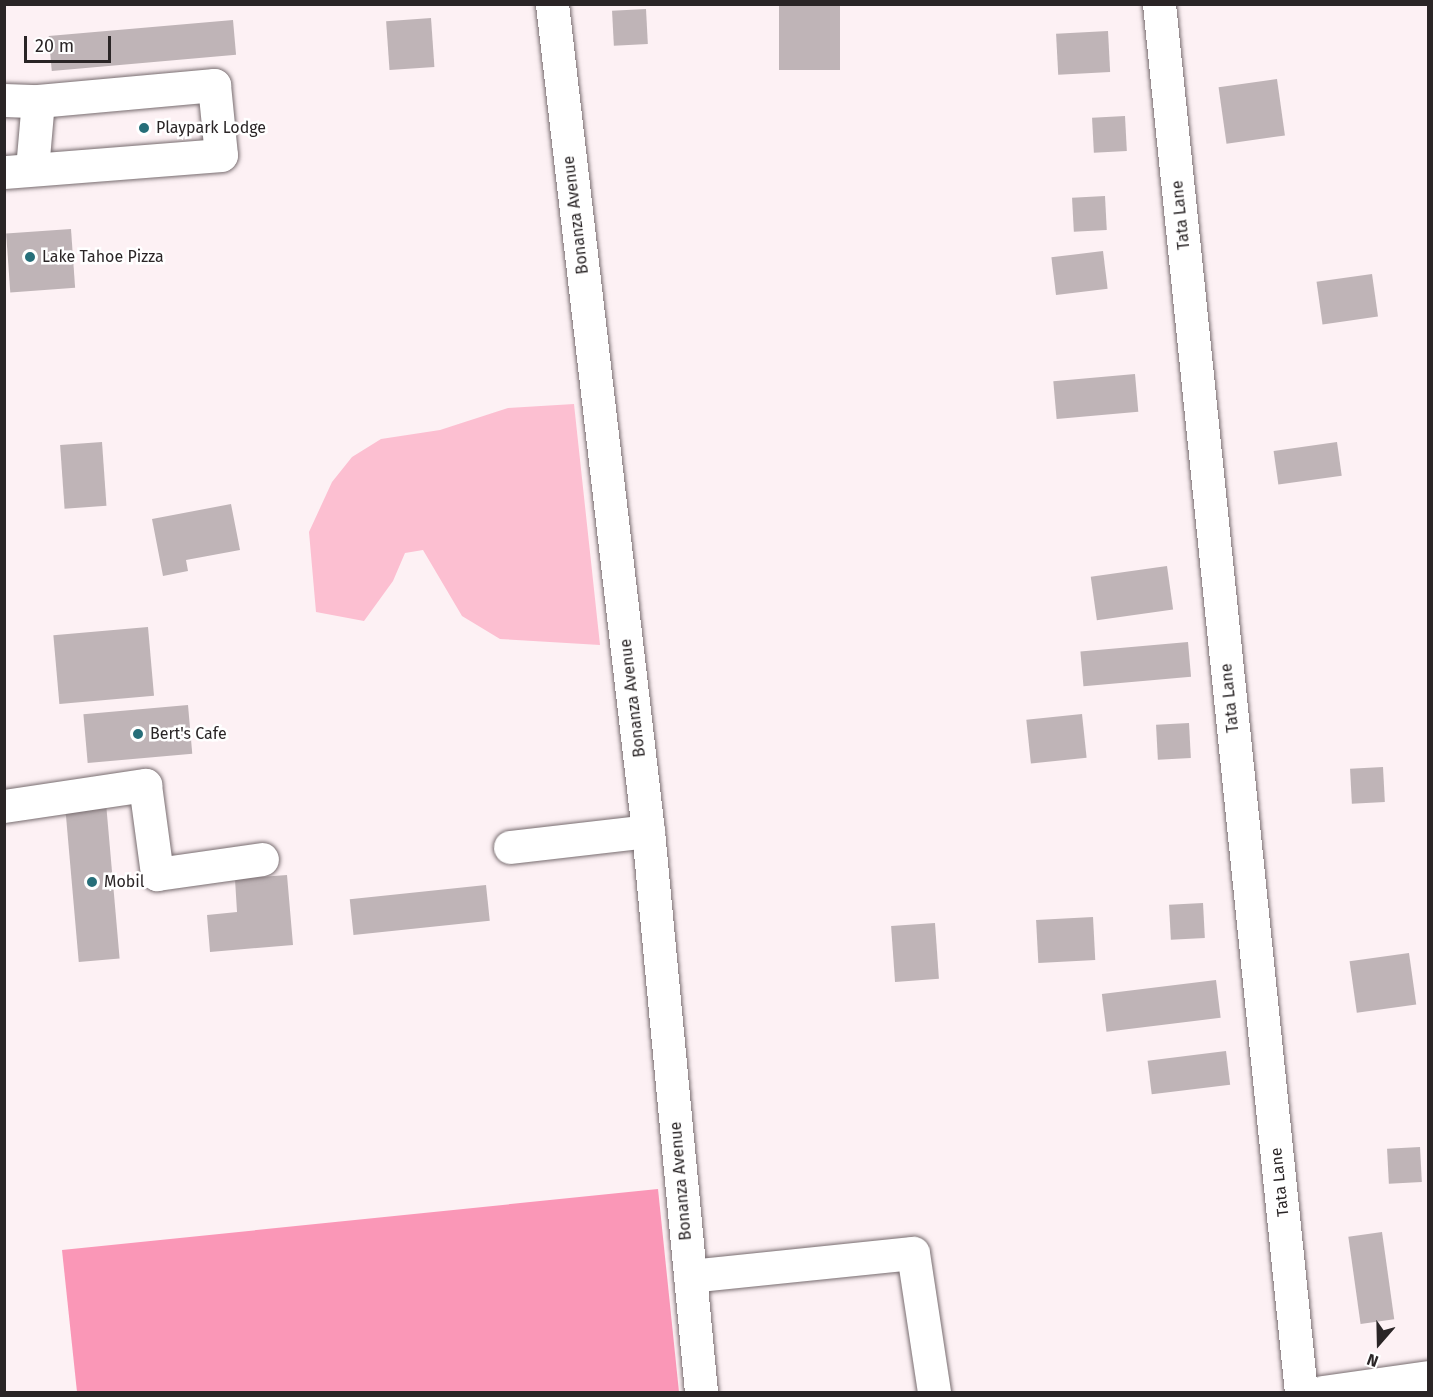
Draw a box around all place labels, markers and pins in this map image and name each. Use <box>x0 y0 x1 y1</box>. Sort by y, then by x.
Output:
place label: Playpark Lodge <box>156 118 266 138</box>
marker: Playpark Lodge <box>137 121 151 135</box>
place label: Lake Tahoe Pizza <box>42 247 164 267</box>
marker: Lake Tahoe Pizza <box>23 250 37 264</box>
place label: Bert's Cafe <box>150 724 227 744</box>
marker: Bert's Cafe <box>131 727 145 741</box>
place label: Mobil <box>104 872 144 892</box>
marker: Mobil <box>85 875 99 889</box>

